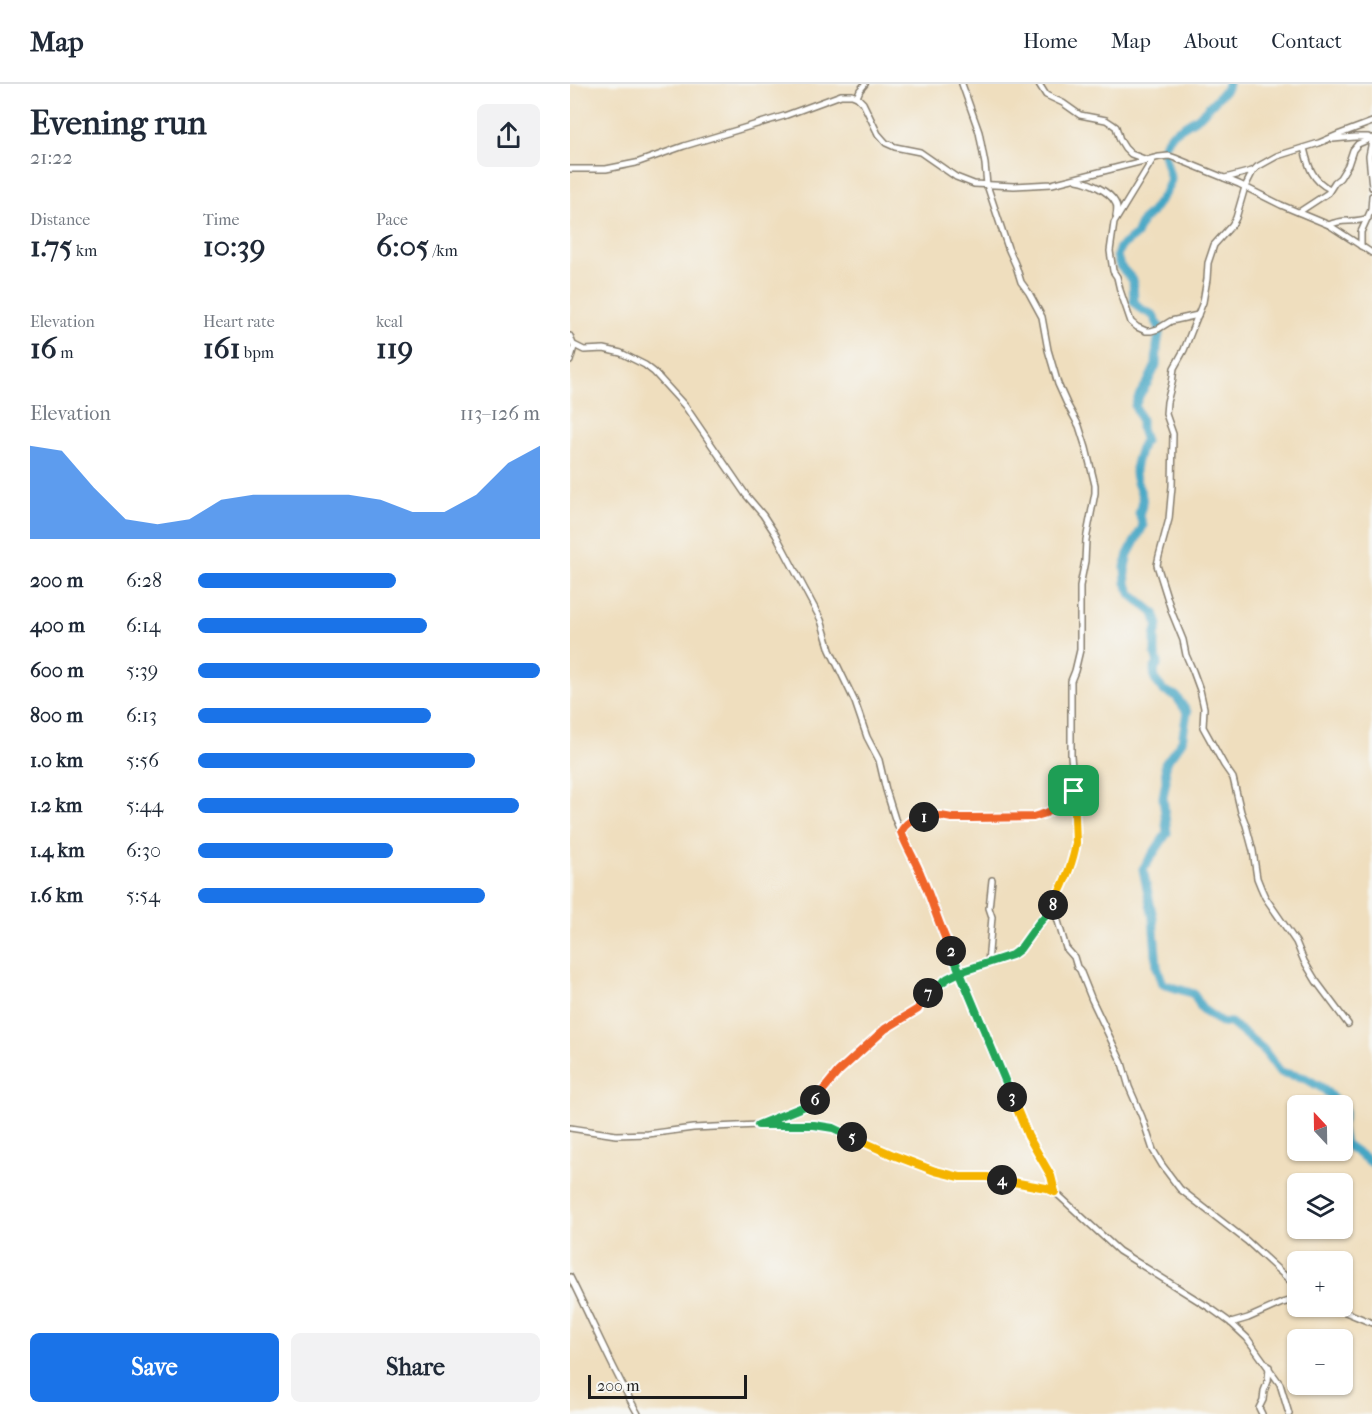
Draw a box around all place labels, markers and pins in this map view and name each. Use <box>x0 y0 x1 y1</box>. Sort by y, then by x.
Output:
pin <box>1048 765 1099 816</box>
pin: 1 <box>909 802 939 832</box>
pin: 8 <box>1038 890 1068 920</box>
pin: 2 <box>936 936 966 966</box>
pin: 7 <box>913 978 943 1008</box>
pin: 3 <box>997 1082 1027 1112</box>
pin: 6 <box>800 1085 830 1115</box>
pin: 5 <box>837 1122 867 1152</box>
pin: 4 <box>987 1165 1017 1195</box>

